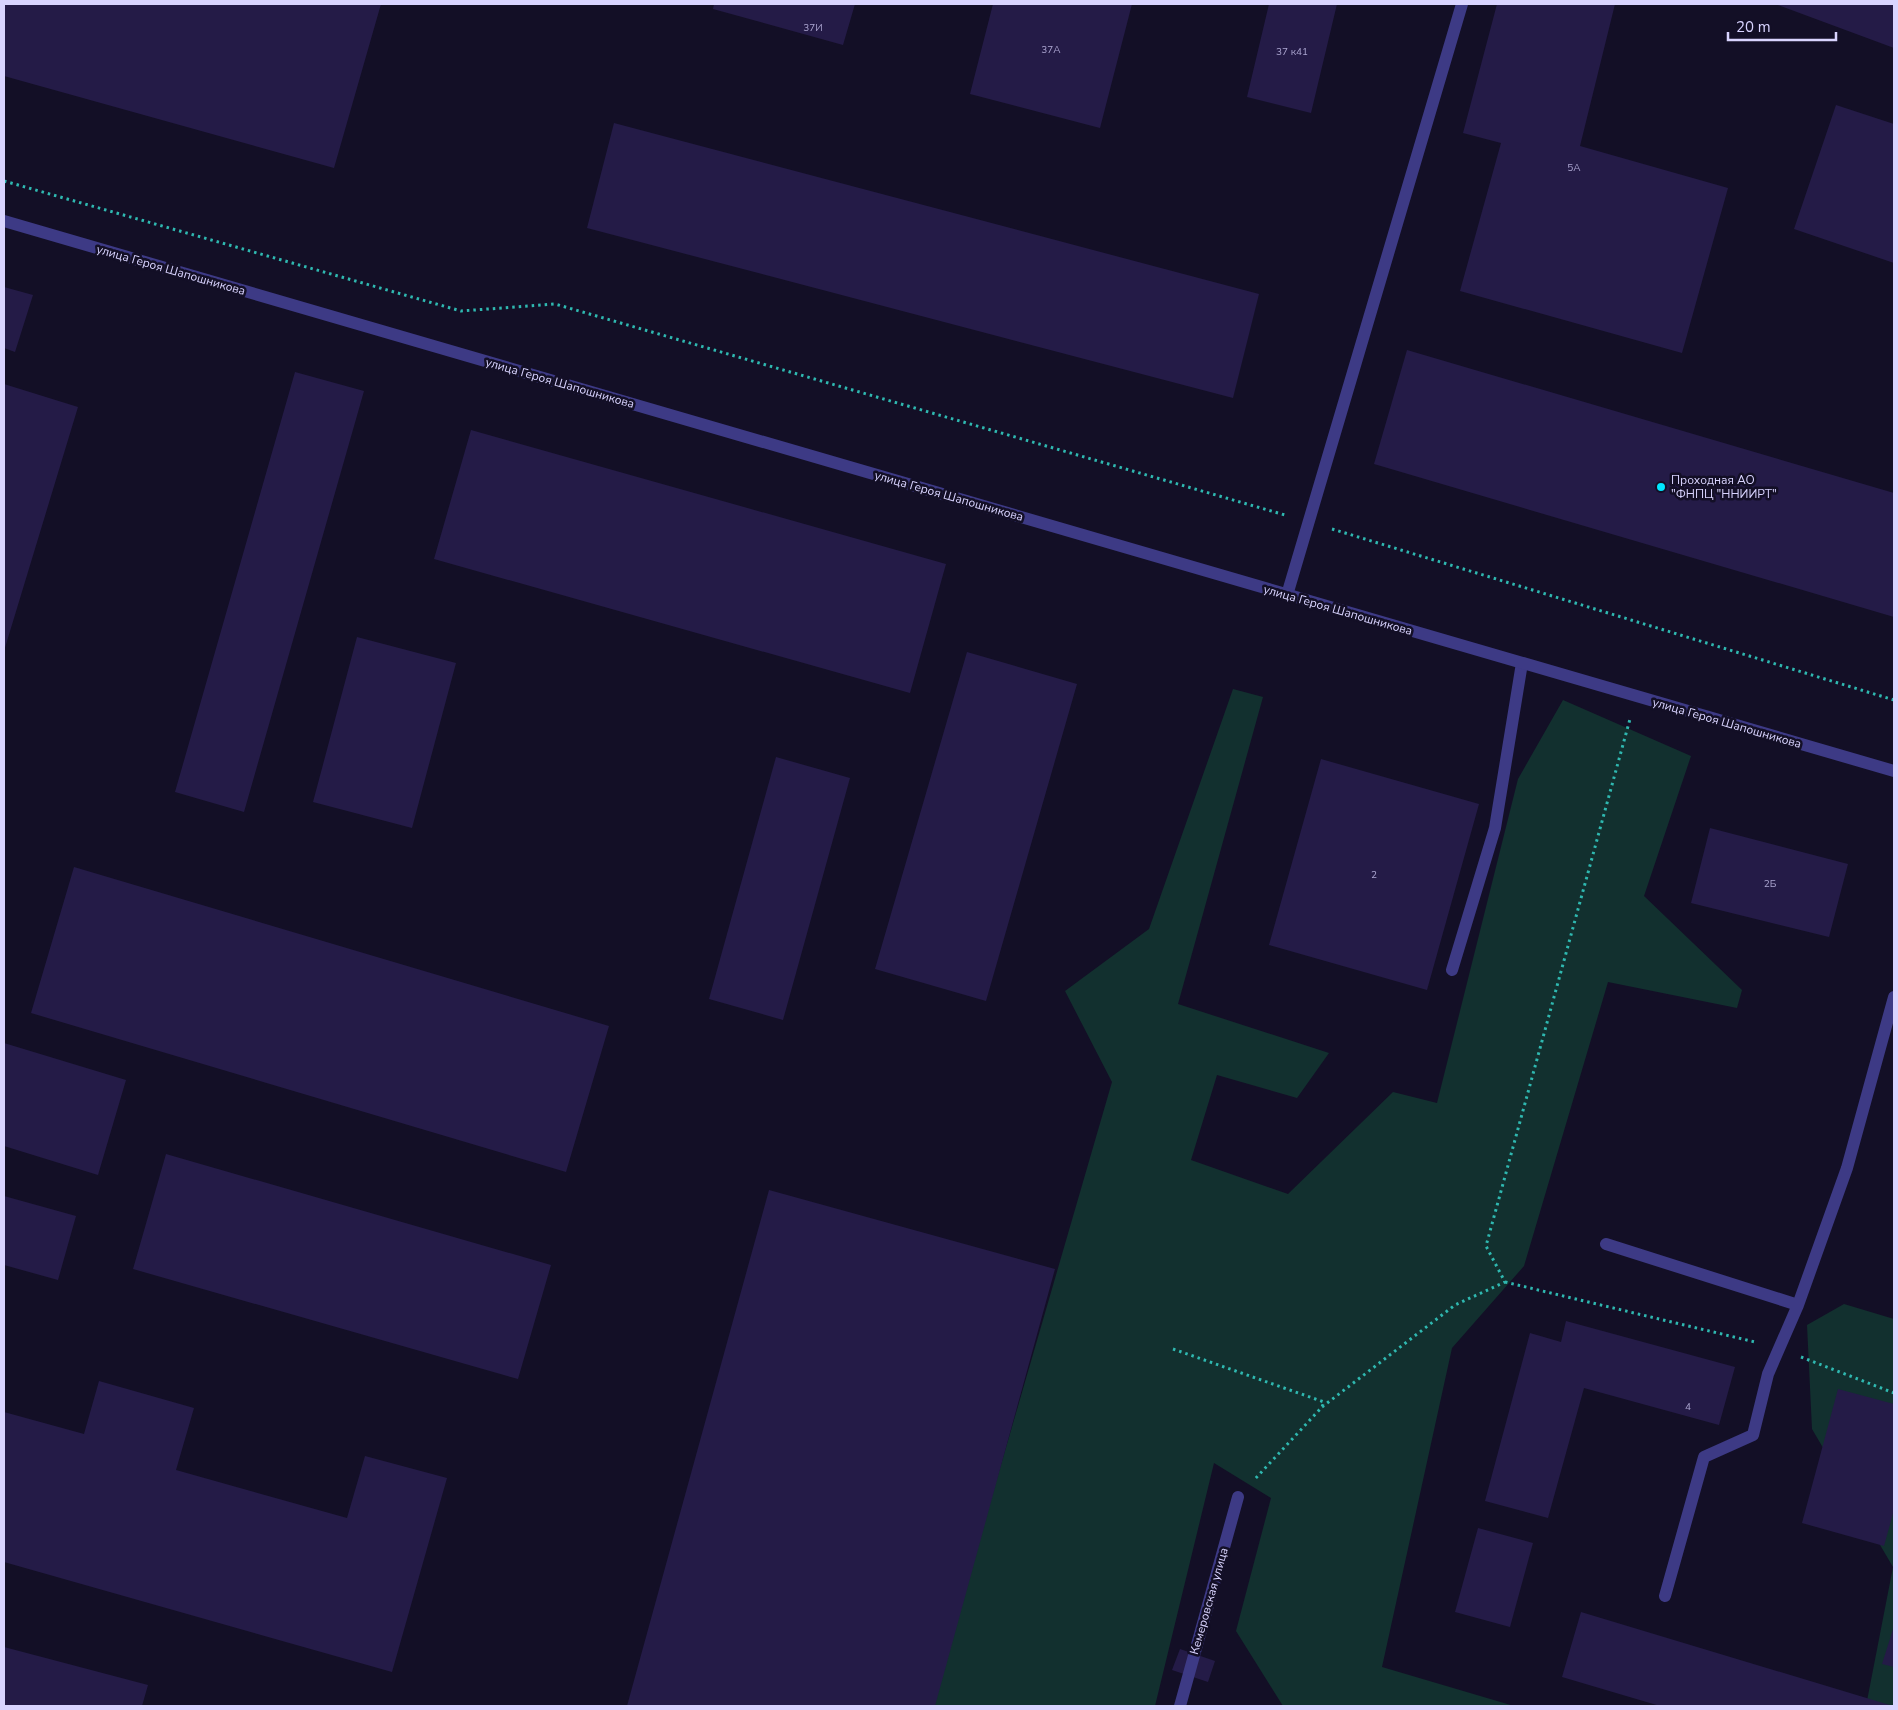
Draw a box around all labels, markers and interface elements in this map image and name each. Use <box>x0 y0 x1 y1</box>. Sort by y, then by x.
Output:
scale bar <box>1728 10 1836 42</box>
text: 20 m <box>1736 17 1771 37</box>
house number: 37И <box>803 21 823 35</box>
house number: 37А <box>1041 43 1061 57</box>
house number: 37 к41 <box>1276 45 1308 59</box>
house number: 5А <box>1567 161 1581 175</box>
street label: улица Героя Шапошникова <box>95 241 247 299</box>
street label: улица Героя Шапошникова <box>484 354 636 412</box>
street label: улица Героя Шапошникова <box>873 467 1025 525</box>
place label: Проходная АО "ФНПЦ "ННИИРТ" <box>1671 472 1777 502</box>
marker: Проходная АО "ФНПЦ "ННИИРТ" <box>1655 481 1667 493</box>
street label: улица Героя Шапошникова <box>1262 581 1414 639</box>
street label: улица Героя Шапошникова <box>1651 694 1803 752</box>
house number: 2 <box>1371 868 1377 882</box>
house number: 2Б <box>1764 877 1777 891</box>
house number: 4 <box>1685 1400 1691 1414</box>
street label: Кемеровская улица <box>1186 1546 1232 1656</box>

